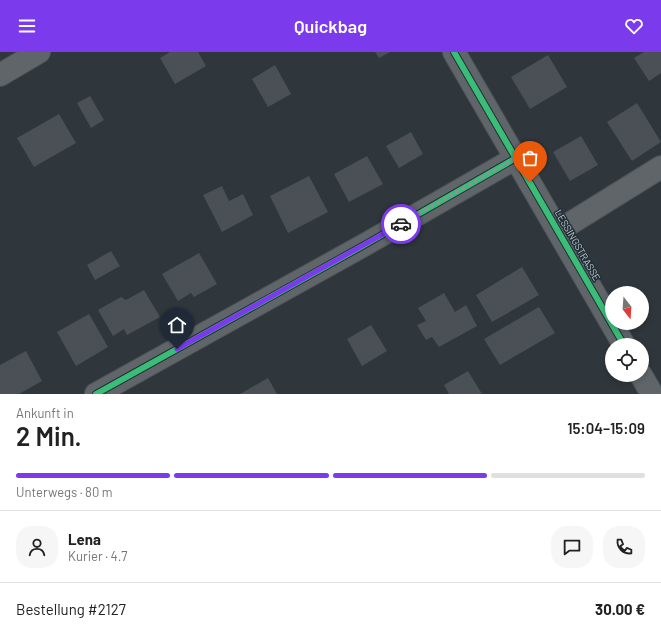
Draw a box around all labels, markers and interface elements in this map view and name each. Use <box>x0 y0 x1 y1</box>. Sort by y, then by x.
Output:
icon: menu <box>16 15 38 37</box>
text: Quickbag <box>294 15 367 37</box>
icon: heart <box>623 15 645 37</box>
pin <box>513 141 547 182</box>
icon: bag <box>519 147 541 169</box>
courier <box>381 204 421 244</box>
street label: LESSINGSTRASSE <box>553 207 603 283</box>
icon: car <box>390 213 412 235</box>
north arrow <box>605 286 649 330</box>
map controls <box>605 286 649 382</box>
pin <box>160 308 194 349</box>
icon: home <box>166 314 188 336</box>
button: locate <box>605 338 649 382</box>
text: Ankunft in <box>16 405 74 421</box>
text: 15:04–15:09 <box>567 419 645 437</box>
text: 2 Min. <box>16 420 82 451</box>
text: Unterwegs · 80 m <box>16 484 113 500</box>
button: person <box>16 526 58 568</box>
button: chat <box>551 526 593 568</box>
button: phone <box>603 526 645 568</box>
text: Lena <box>68 530 101 548</box>
text: Kurier · 4.7 <box>68 548 127 564</box>
text: Bestellung #2127 <box>16 600 126 618</box>
text: 30.00 € <box>595 600 645 618</box>

